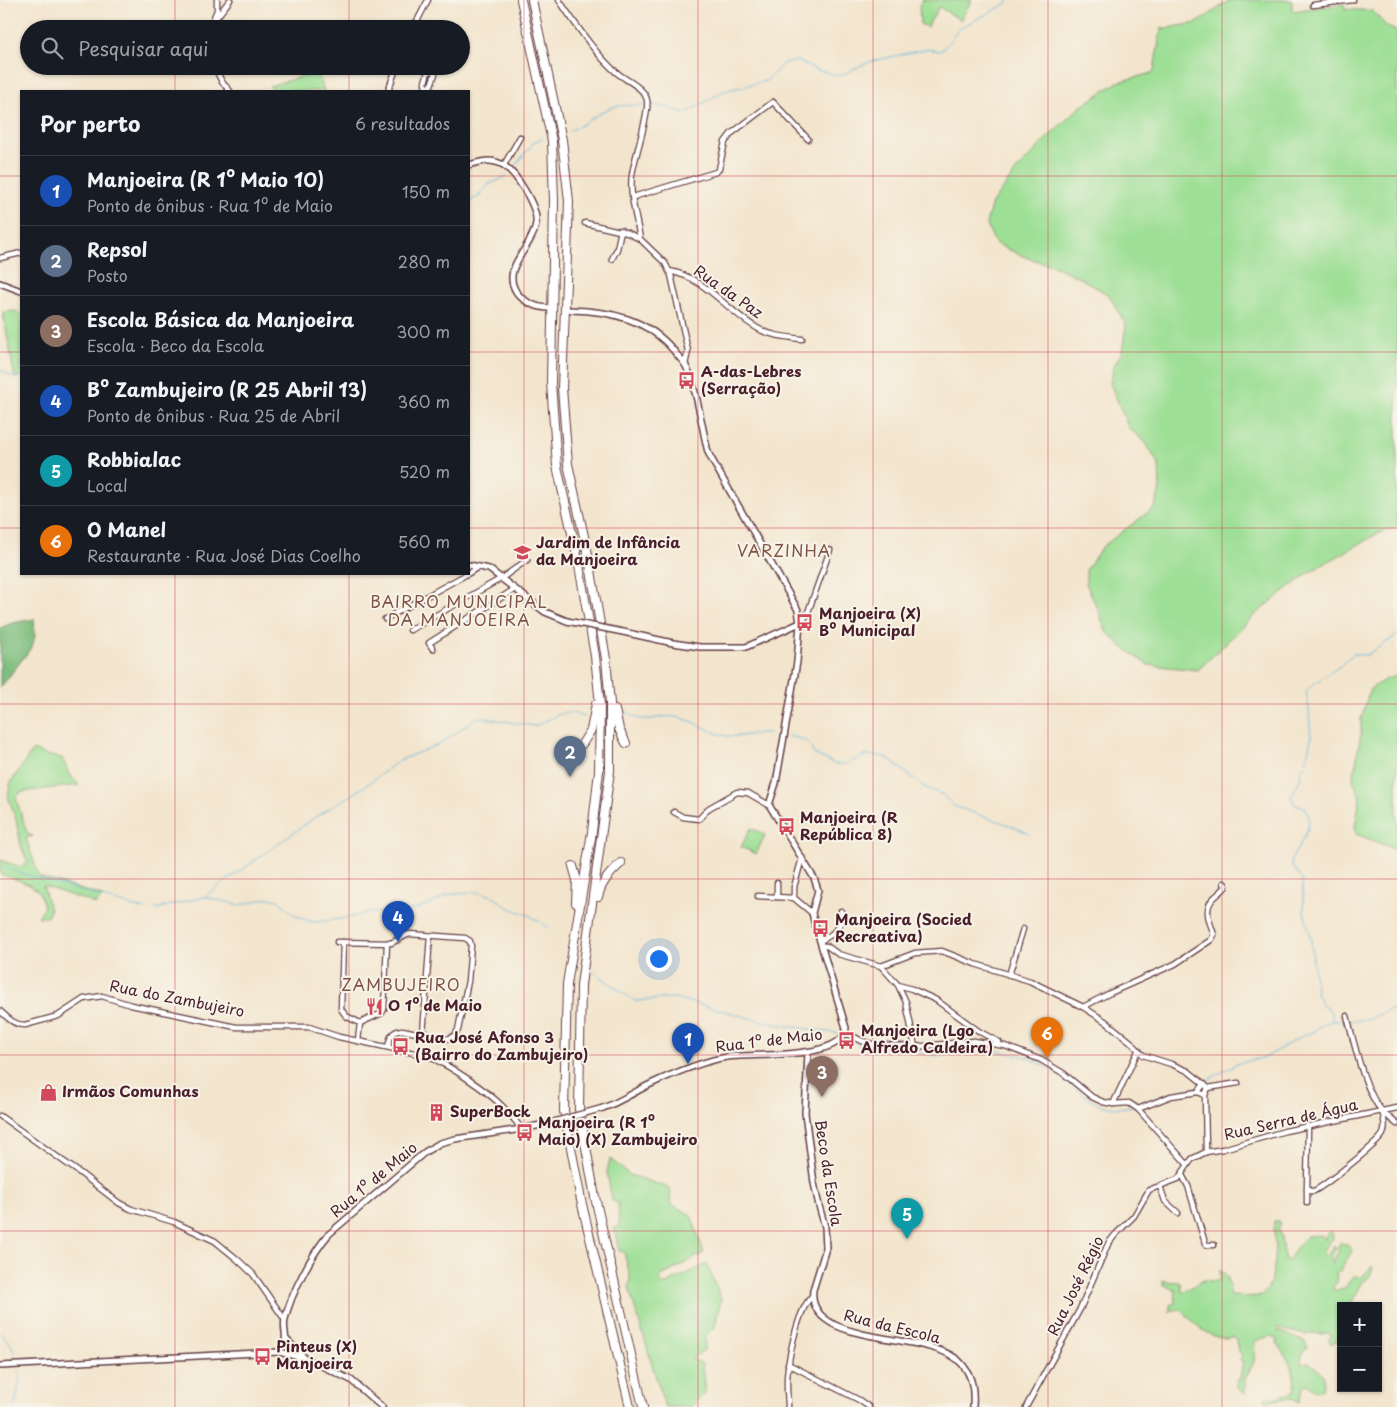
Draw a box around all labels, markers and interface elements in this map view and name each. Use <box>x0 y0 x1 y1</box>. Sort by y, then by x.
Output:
search box <box>20 20 470 75</box>
icon: search <box>38 34 66 62</box>
text: Pesquisar aqui <box>78 34 208 62</box>
text: Por perto <box>40 107 140 139</box>
text: 6 resultados <box>355 111 450 135</box>
text: Manjoeira (R 1º Maio 10) <box>87 165 324 193</box>
text: 1 <box>52 179 60 203</box>
text: 150 m <box>402 179 450 203</box>
text: Ponto de ônibus · Rua 1º de Maio <box>87 193 333 217</box>
text: Repsol <box>87 235 147 263</box>
text: 2 <box>50 249 62 273</box>
text: 280 m <box>398 249 450 273</box>
street label: Rua da Paz <box>690 258 768 323</box>
text: Posto <box>87 263 128 287</box>
text: Escola Básica da Manjoeira <box>87 305 354 333</box>
text: 3 <box>51 319 61 343</box>
text: 300 m <box>396 319 450 343</box>
text: Escola · Beco da Escola <box>87 333 264 357</box>
place label: A-das-Lebres (Serração) <box>701 359 801 399</box>
bus stop icon: A-das-Lebres (Serração) <box>677 371 697 391</box>
text: Bº Zambujeiro (R 25 Abril 13) <box>87 375 367 403</box>
text: 4 <box>51 389 61 413</box>
text: 360 m <box>398 389 450 413</box>
text: Ponto de ônibus · Rua 25 de Abril <box>87 403 340 427</box>
text: Robbialac <box>87 445 181 473</box>
text: 5 <box>51 459 61 483</box>
text: 520 m <box>399 459 450 483</box>
text: Local <box>87 473 128 497</box>
text: O Manel <box>87 515 166 543</box>
text: 6 <box>50 529 62 553</box>
text: 560 m <box>398 529 450 553</box>
place label: Jardim de Infância da Manjoeira <box>536 530 681 570</box>
district label: VARZINHA <box>737 538 831 562</box>
school or university icon: Jardim de Infância da Manjoeira <box>512 542 532 562</box>
text: Restaurante · Rua José Dias Coelho <box>87 543 361 567</box>
district label: BAIRRO MUNICIPAL DA MANJOEIRA <box>370 589 548 631</box>
place label: Manjoeira (X) Bº Municipal <box>819 601 921 641</box>
bus stop icon: Manjoeira (X) Bº Municipal <box>795 613 815 633</box>
pin: 2 <box>554 736 586 777</box>
place label: Manjoeira (R República 8) <box>800 805 898 845</box>
bus stop icon: Manjoeira (R República 8) <box>776 817 796 837</box>
pin: 4 <box>382 901 414 942</box>
place label: Manjoeira (Socied Recreativa) <box>835 907 972 947</box>
bus stop icon: Manjoeira (Socied Recreativa) <box>811 919 831 939</box>
your location <box>646 946 672 972</box>
district label: ZAMBUJEIRO <box>341 972 461 996</box>
street label: Rua do Zambujeiro <box>108 973 247 1022</box>
place label: O 1º de Maio <box>388 993 482 1016</box>
restaurant icon: O 1º de Maio <box>364 996 384 1016</box>
pin: 6 <box>1031 1017 1063 1058</box>
place label: Manjoeira (Lgo Alfredo Caldeira) <box>861 1018 993 1058</box>
street label: Rua 1º de Maio <box>714 1022 824 1057</box>
pin: 1 <box>672 1023 704 1064</box>
place label: Rua José Afonso 3 (Bairro do Zambujeiro) <box>415 1025 588 1065</box>
bus stop icon: Manjoeira (Lgo Alfredo Caldeira) <box>837 1030 857 1050</box>
bus stop icon: Rua José Afonso 3 (Bairro do Zambujeiro) <box>391 1037 411 1057</box>
pin: 3 <box>806 1056 838 1097</box>
place label: Irmãos Comunhas <box>62 1079 199 1102</box>
shop icon: Irmãos Comunhas <box>38 1082 58 1102</box>
street label: Rua Serra de Água <box>1221 1092 1360 1145</box>
place label: SuperBock <box>450 1099 531 1122</box>
building icon: SuperBock <box>426 1102 446 1122</box>
place label: Manjoeira (R 1º Maio) (X) Zambujeiro <box>538 1110 698 1150</box>
street label: Beco da Escola <box>810 1118 849 1228</box>
bus stop icon: Manjoeira (R 1º Maio) (X) Zambujeiro <box>514 1122 534 1142</box>
street label: Rua 1º de Maio <box>324 1136 422 1222</box>
pin: 5 <box>891 1198 923 1239</box>
street label: Rua José Régio <box>1041 1231 1109 1339</box>
street label: Rua da Escola <box>842 1302 944 1349</box>
map controls <box>1337 1302 1382 1392</box>
button: + <box>1337 1302 1382 1347</box>
place label: Pinteus (X) Manjoeira <box>276 1334 357 1374</box>
bus stop icon: Pinteus (X) Manjoeira <box>252 1346 272 1366</box>
button: − <box>1337 1347 1382 1392</box>

